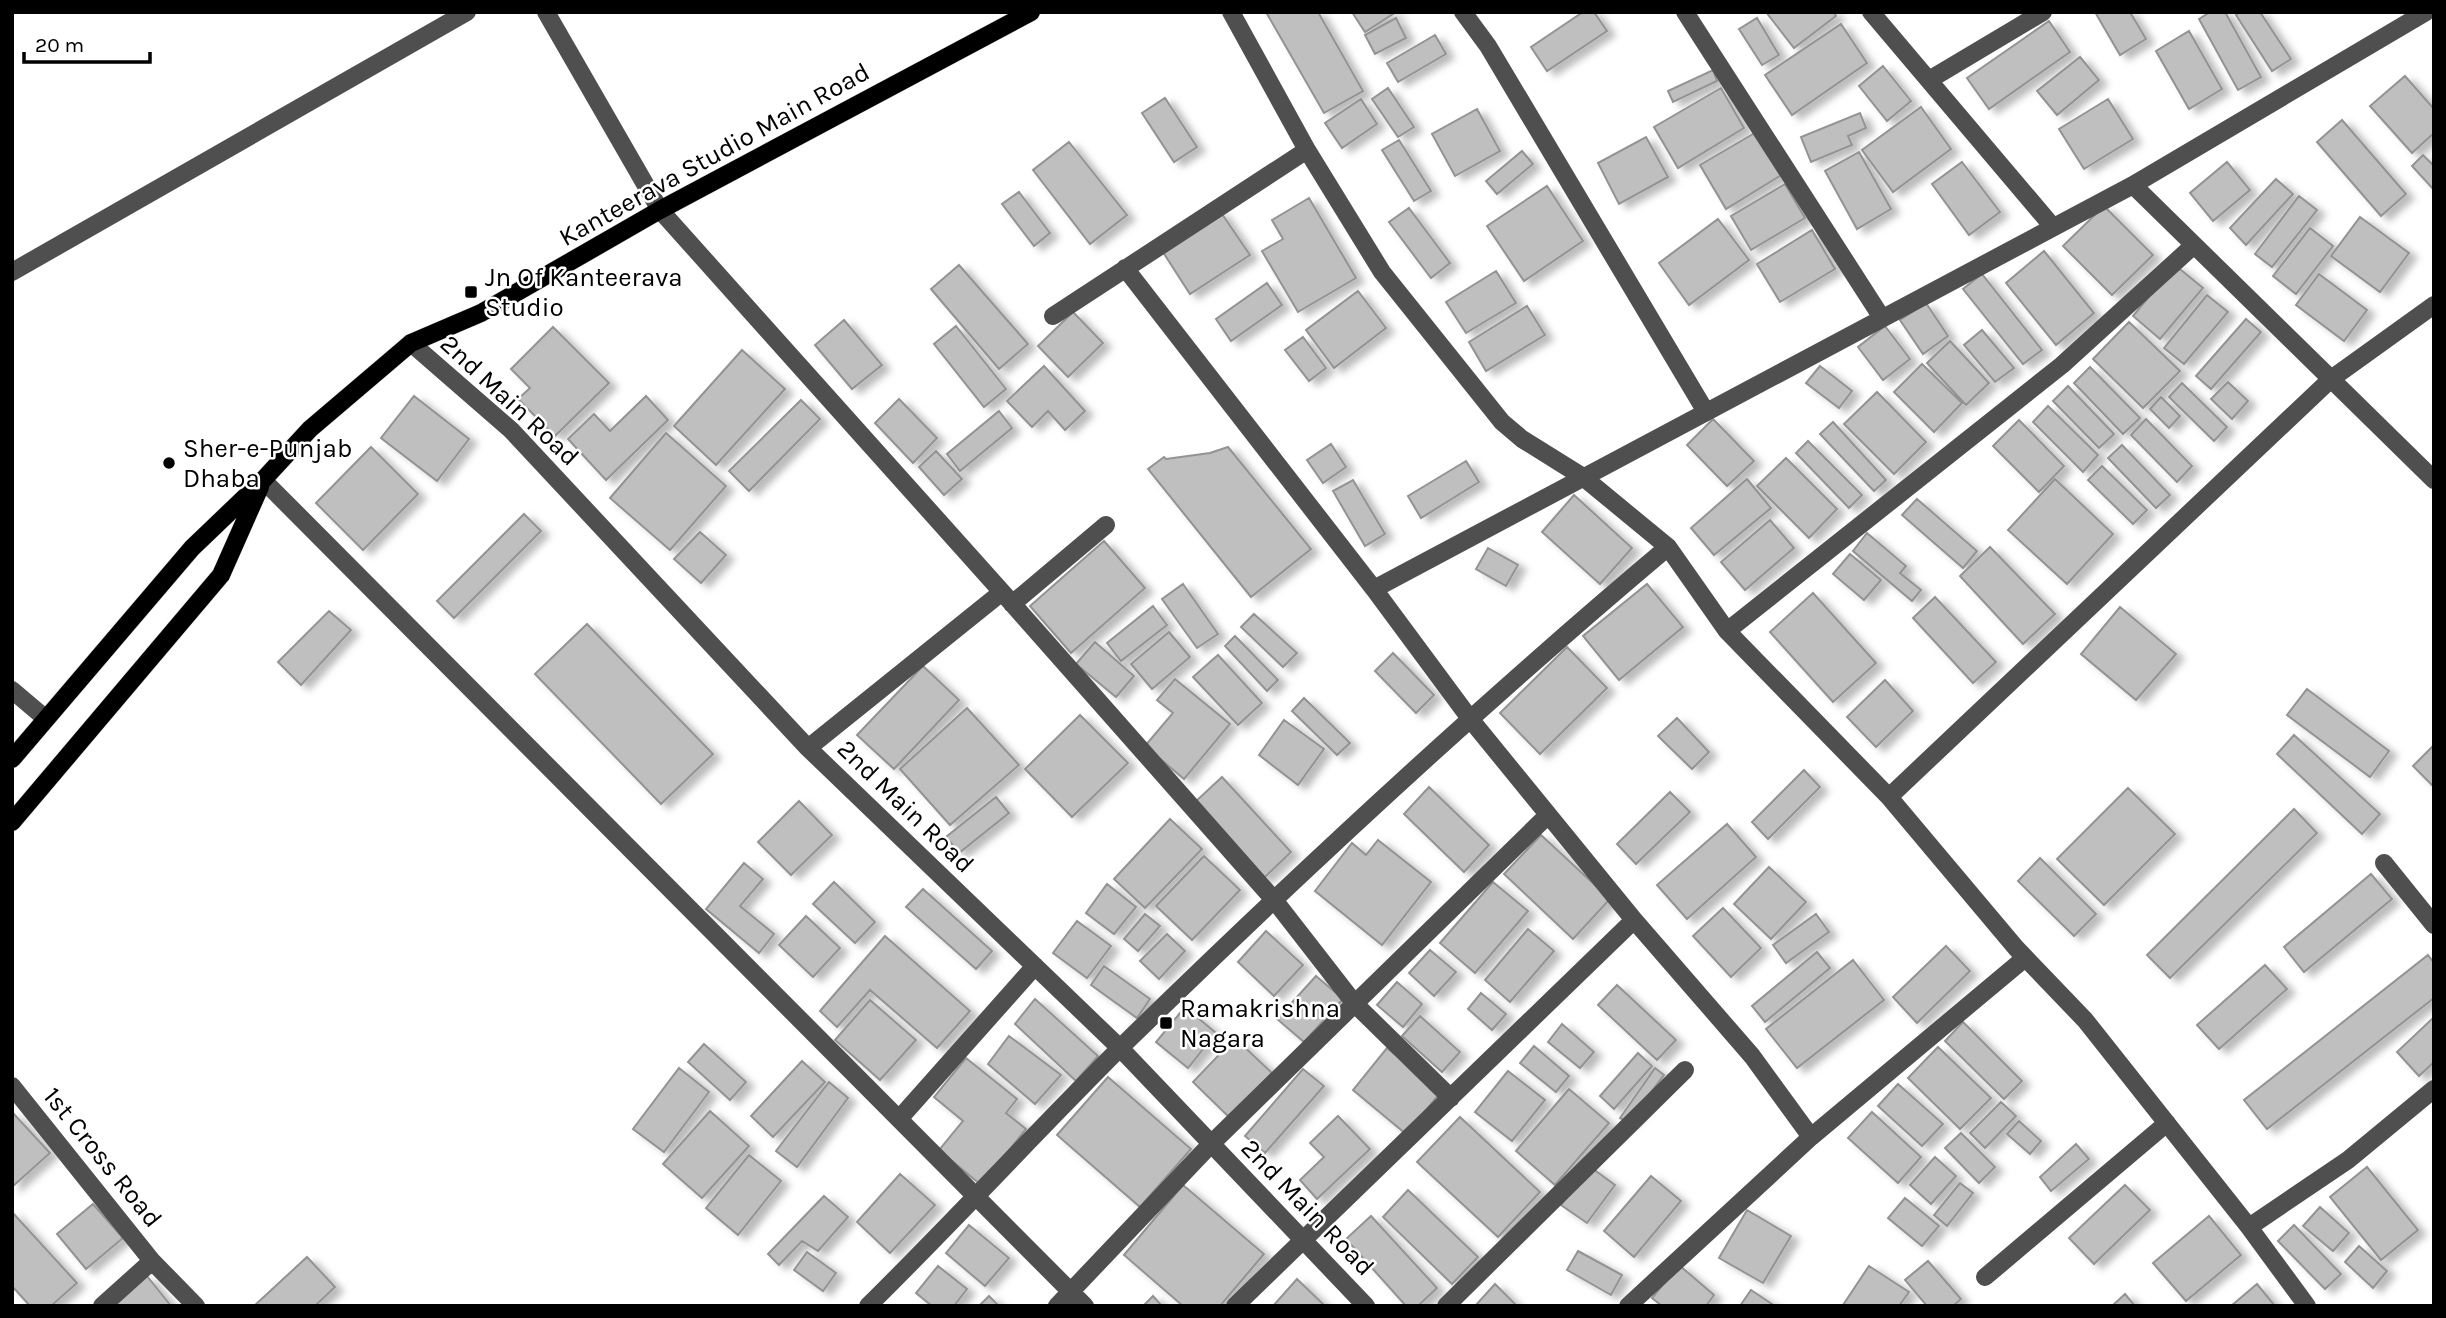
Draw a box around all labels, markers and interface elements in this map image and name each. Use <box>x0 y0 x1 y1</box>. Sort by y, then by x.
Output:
scale bar <box>24 21 150 65</box>
text: 20 m <box>35 33 84 57</box>
street label: Kanteerava Studio Main Road <box>554 56 875 253</box>
place label: Jn Of Kanteerava Studio <box>485 262 683 323</box>
marker: Jn Of Kanteerava Studio <box>463 284 479 300</box>
street label: 2nd Main Road <box>434 328 585 472</box>
place label: Sher-e-Punjab Dhaba <box>183 433 352 494</box>
marker: Sher-e-Punjab Dhaba <box>161 455 177 471</box>
street label: 2nd Main Road <box>831 733 980 879</box>
place label: Ramakrishna Nagara <box>1180 993 1340 1054</box>
marker: Ramakrishna Nagara <box>1158 1015 1174 1031</box>
street label: 1st Cross Road <box>37 1081 168 1234</box>
street label: 2nd Main Road <box>1235 1133 1381 1282</box>

